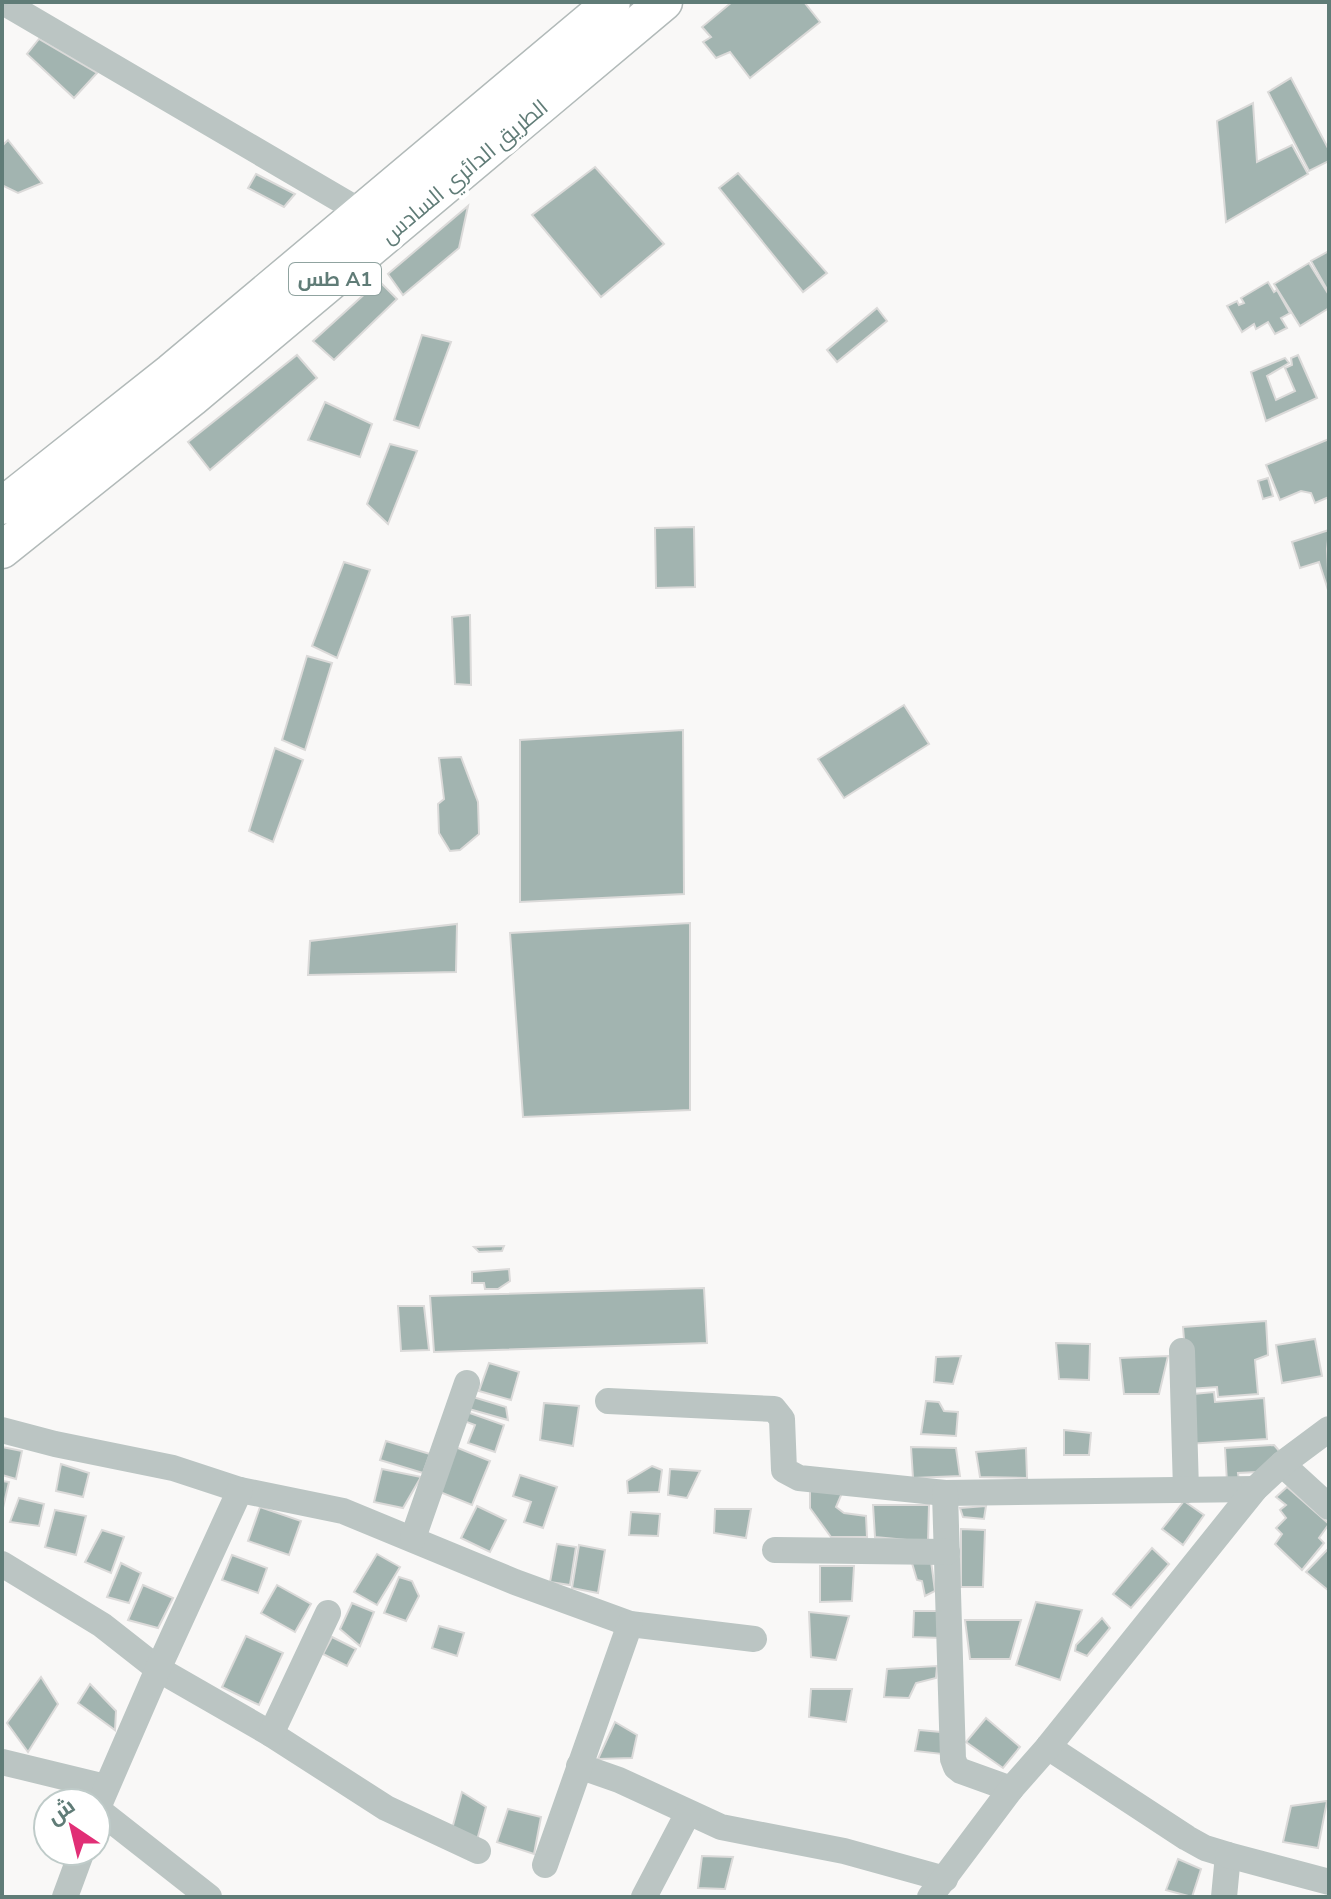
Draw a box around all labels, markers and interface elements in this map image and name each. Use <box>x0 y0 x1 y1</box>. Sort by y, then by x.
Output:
street label: الطريق الدائري السادس <box>375 93 555 252</box>
road number: طس A1 <box>289 263 381 295</box>
north arrow <box>32 1787 112 1867</box>
text: ش <box>41 1791 81 1832</box>

